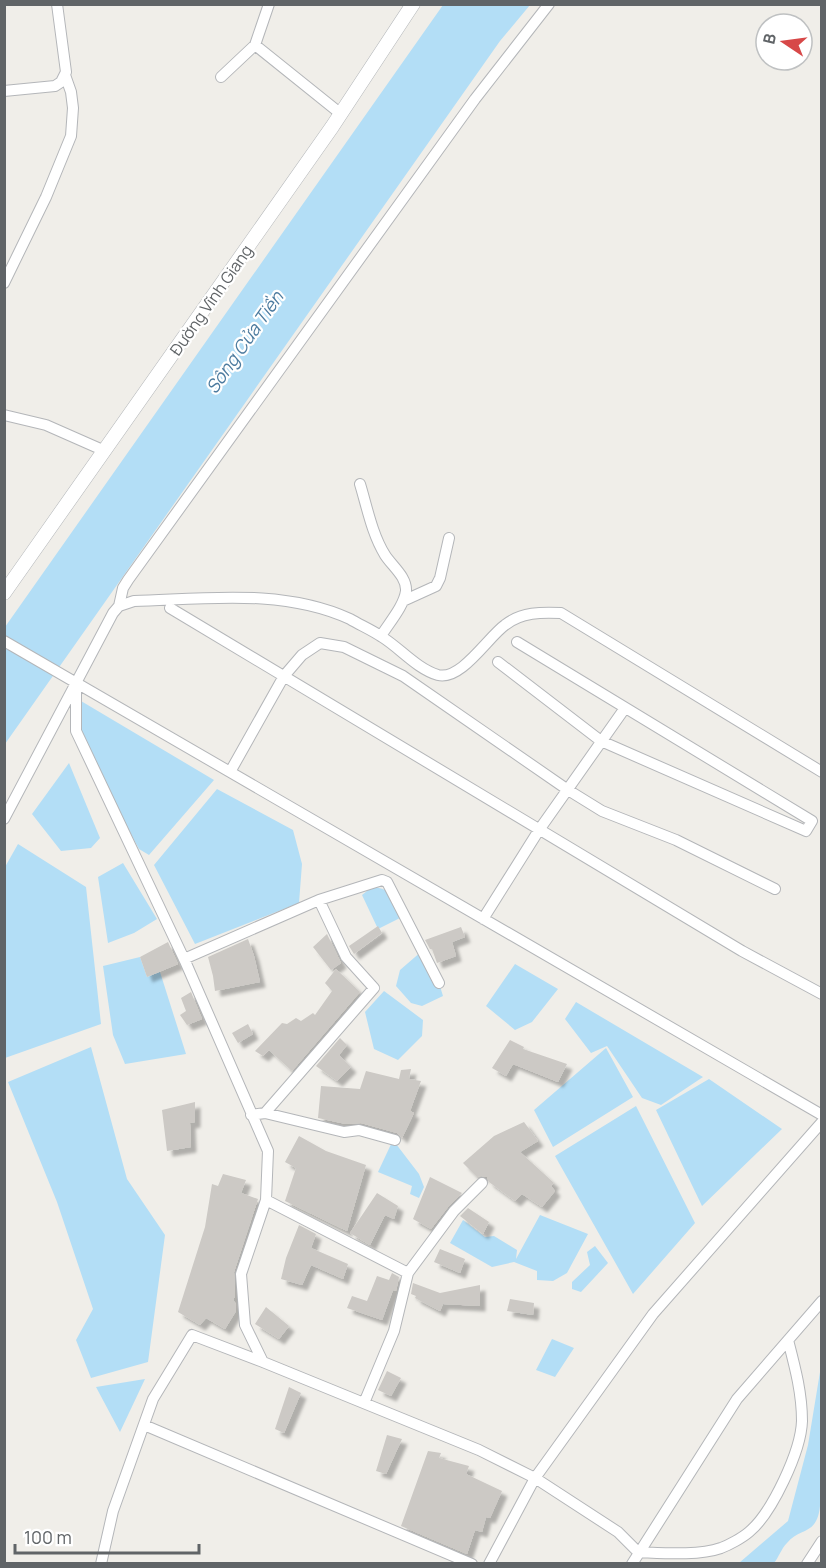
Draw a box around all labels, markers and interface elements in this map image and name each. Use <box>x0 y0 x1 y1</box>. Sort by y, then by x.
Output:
north arrow <box>754 12 814 72</box>
text: B <box>758 31 781 46</box>
street label: Đường Vĩnh Giang <box>165 240 257 360</box>
water label: Sông Cửa Tiền <box>200 285 289 398</box>
scale bar <box>15 1517 200 1555</box>
text: 100 m <box>24 1525 72 1549</box>

